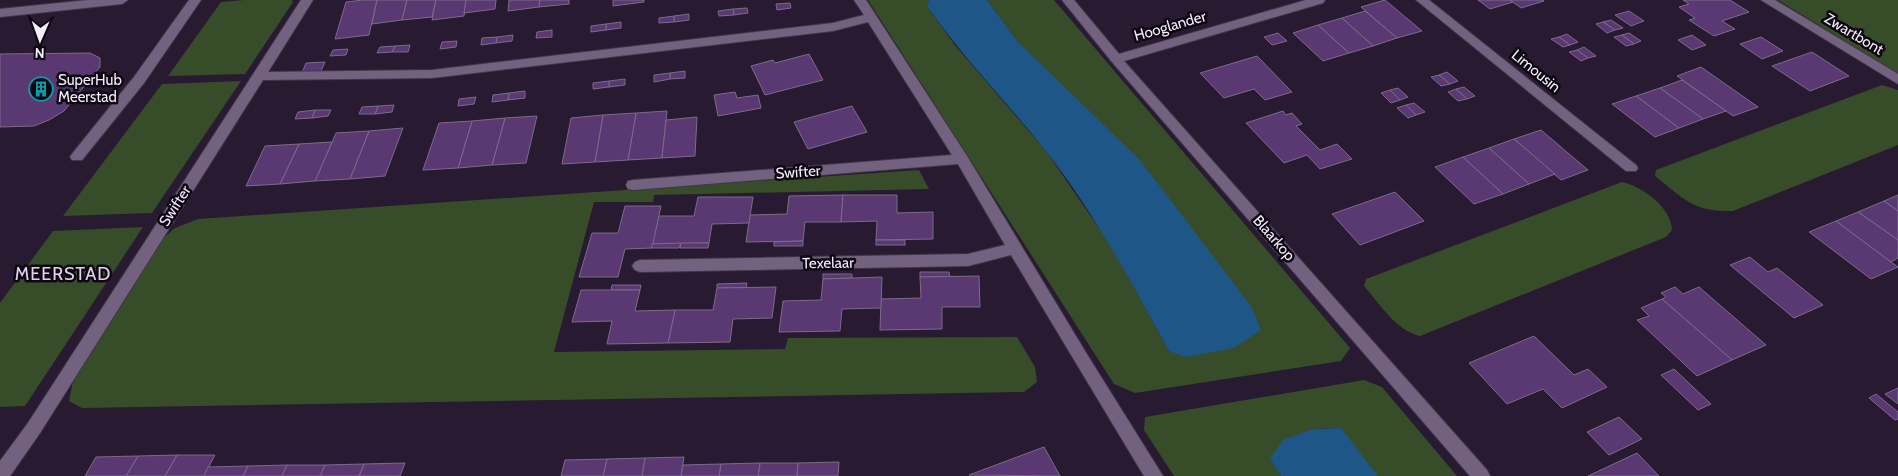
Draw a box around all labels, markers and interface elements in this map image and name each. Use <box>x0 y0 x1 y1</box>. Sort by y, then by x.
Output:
street label: Hooglander <box>1132 7 1208 45</box>
street label: Zwartbont <box>1821 9 1887 59</box>
north arrow <box>15 15 65 65</box>
text: N <box>34 44 45 62</box>
street label: Limousin <box>1508 46 1564 96</box>
place label: SuperHub Meerstad <box>58 71 122 106</box>
building icon: SuperHub Meerstad <box>28 76 54 102</box>
street label: Swifter <box>775 161 821 183</box>
street label: Swifter <box>155 182 195 230</box>
street label: Blaarkop <box>1249 212 1299 264</box>
street label: Texelaar <box>802 254 854 272</box>
district label: MEERSTAD <box>15 263 111 285</box>

